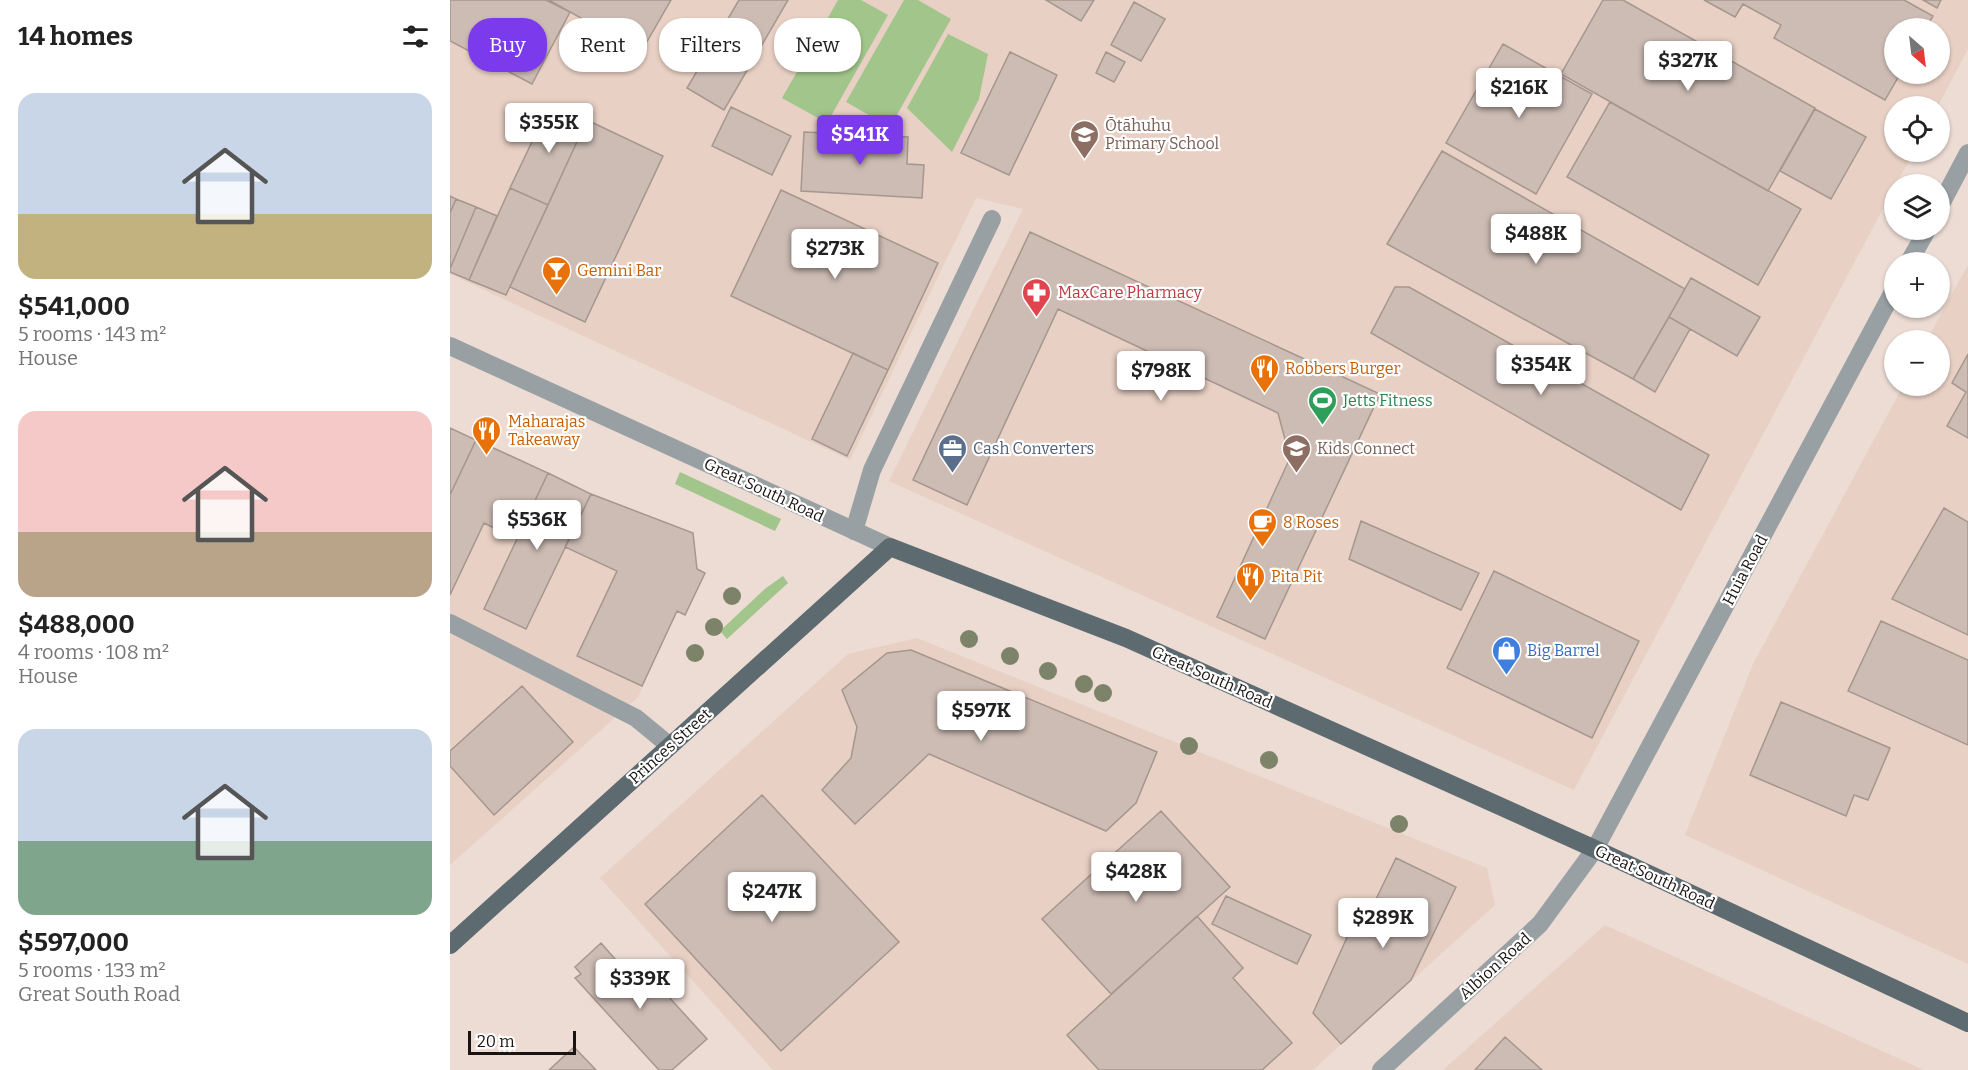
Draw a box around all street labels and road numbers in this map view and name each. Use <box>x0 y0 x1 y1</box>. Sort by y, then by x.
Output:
street label: Great South Road <box>701 454 827 526</box>
street label: Huia Road <box>1719 531 1772 608</box>
street label: Great South Road <box>1149 642 1276 712</box>
street label: Princes Street <box>625 704 715 788</box>
street label: Great South Road <box>1592 841 1718 913</box>
street label: Albion Road <box>1455 929 1535 1003</box>

